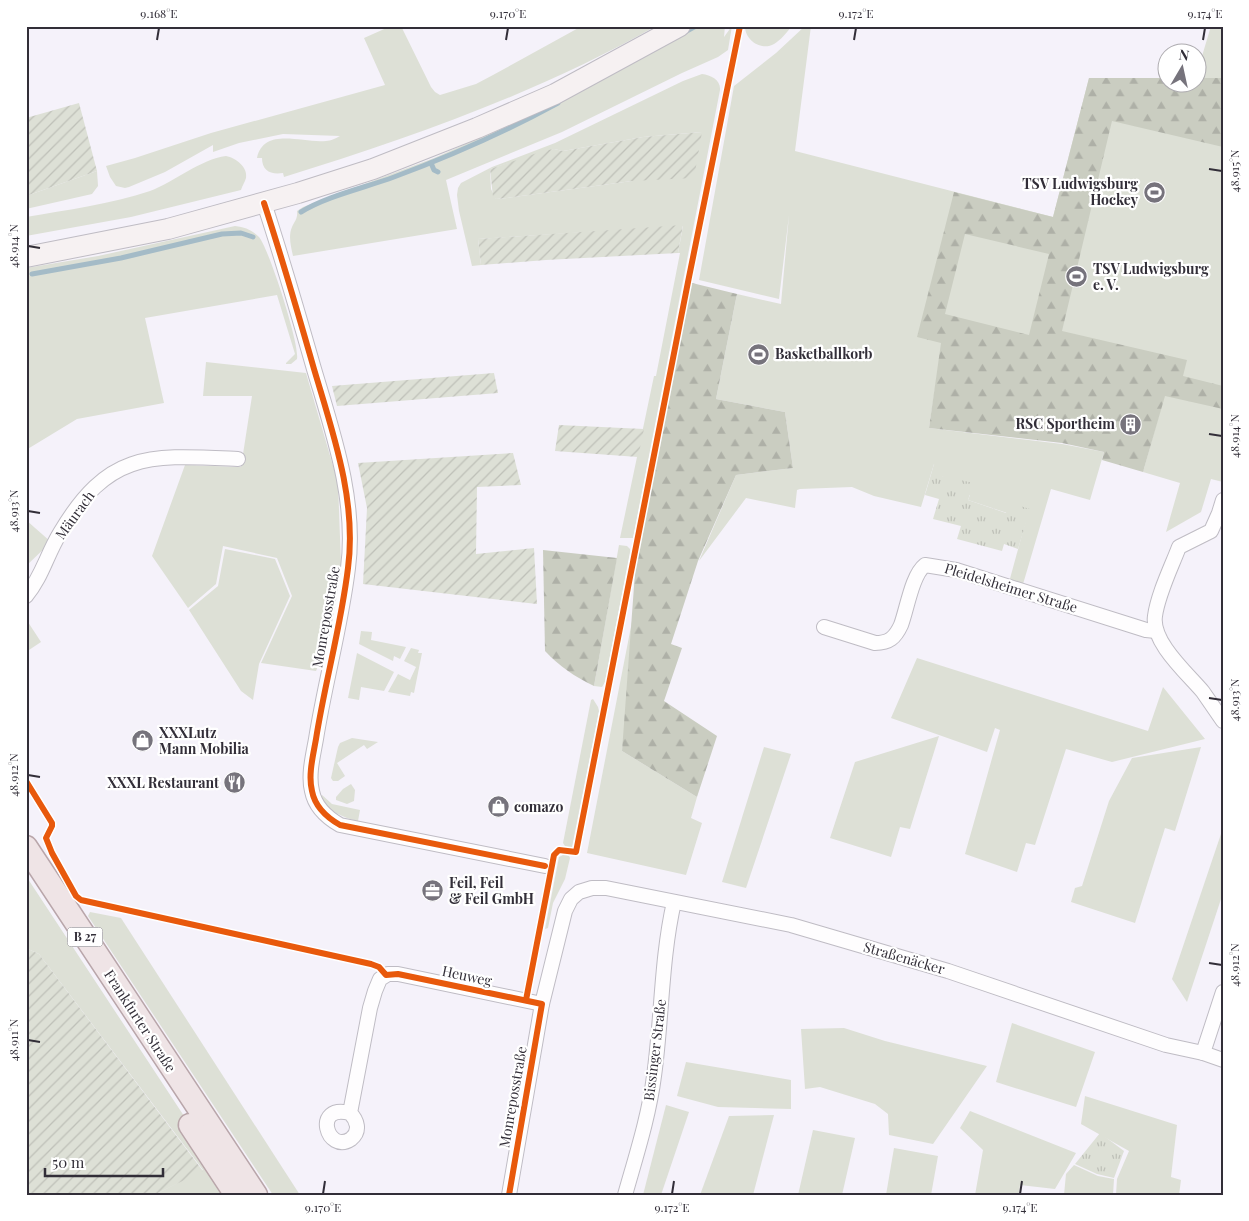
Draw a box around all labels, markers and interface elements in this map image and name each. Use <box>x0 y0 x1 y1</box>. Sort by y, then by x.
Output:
text: 9.168°E <box>140 5 178 21</box>
text: 9.170°E <box>490 5 526 21</box>
text: 9.172°E <box>838 5 874 21</box>
text: 9.174°E <box>1188 5 1222 21</box>
north arrow <box>1156 42 1206 92</box>
text: N <box>1178 44 1191 65</box>
text: 48.915°N <box>1226 149 1242 192</box>
place label: TSV Ludwigsburg Hockey <box>1022 174 1139 209</box>
sports icon: TSV Ludwigsburg Hockey <box>1142 180 1166 204</box>
text: 48.914°N <box>5 224 21 268</box>
place label: TSV Ludwigsburg e. V. <box>1093 259 1209 294</box>
sports icon: TSV Ludwigsburg e. V. <box>1065 265 1089 289</box>
sports icon: Basketballkorb <box>747 342 771 366</box>
place label: Basketballkorb <box>775 344 873 363</box>
building icon: RSC Sportheim <box>1119 412 1143 436</box>
place label: RSC Sportheim <box>1015 414 1115 433</box>
text: 48.914°N <box>1226 414 1242 458</box>
street label: Mäurach <box>51 486 99 543</box>
text: 48.913°N <box>5 489 21 533</box>
street label: Pleidelsheimer Straße <box>942 558 1080 617</box>
street label: Monreposstraße <box>307 565 344 669</box>
text: 48.913°N <box>1226 678 1242 722</box>
place label: XXXLutz Mann Mobilia <box>159 723 250 758</box>
shop icon: XXXLutz Mann Mobilia <box>131 729 155 753</box>
text: 48.912°N <box>5 753 21 797</box>
restaurant icon: XXXL Restaurant <box>223 771 247 795</box>
place label: XXXL Restaurant <box>107 773 219 792</box>
shop icon: comazo <box>486 795 510 819</box>
place label: comazo <box>514 797 563 816</box>
place label: Feil, Feil & Feil GmbH <box>449 873 534 908</box>
office icon: Feil, Feil & Feil GmbH <box>421 879 445 903</box>
road number: B 27 <box>68 928 102 946</box>
street label: Straßenäcker <box>861 937 948 978</box>
text: 48.912°N <box>1226 943 1242 987</box>
street label: Heuweg <box>440 961 494 990</box>
street label: Frankfurter Straße <box>100 966 181 1076</box>
street label: Bissinger Straße <box>639 998 670 1102</box>
text: 48.911°N <box>5 1018 21 1061</box>
street label: Monreposstraße <box>494 1045 531 1149</box>
scale bar <box>45 1146 162 1178</box>
text: 50 m <box>52 1152 85 1172</box>
text: 9.170°E <box>305 1199 341 1215</box>
text: 9.172°E <box>654 1199 690 1215</box>
text: 9.174°E <box>1003 1199 1037 1215</box>

